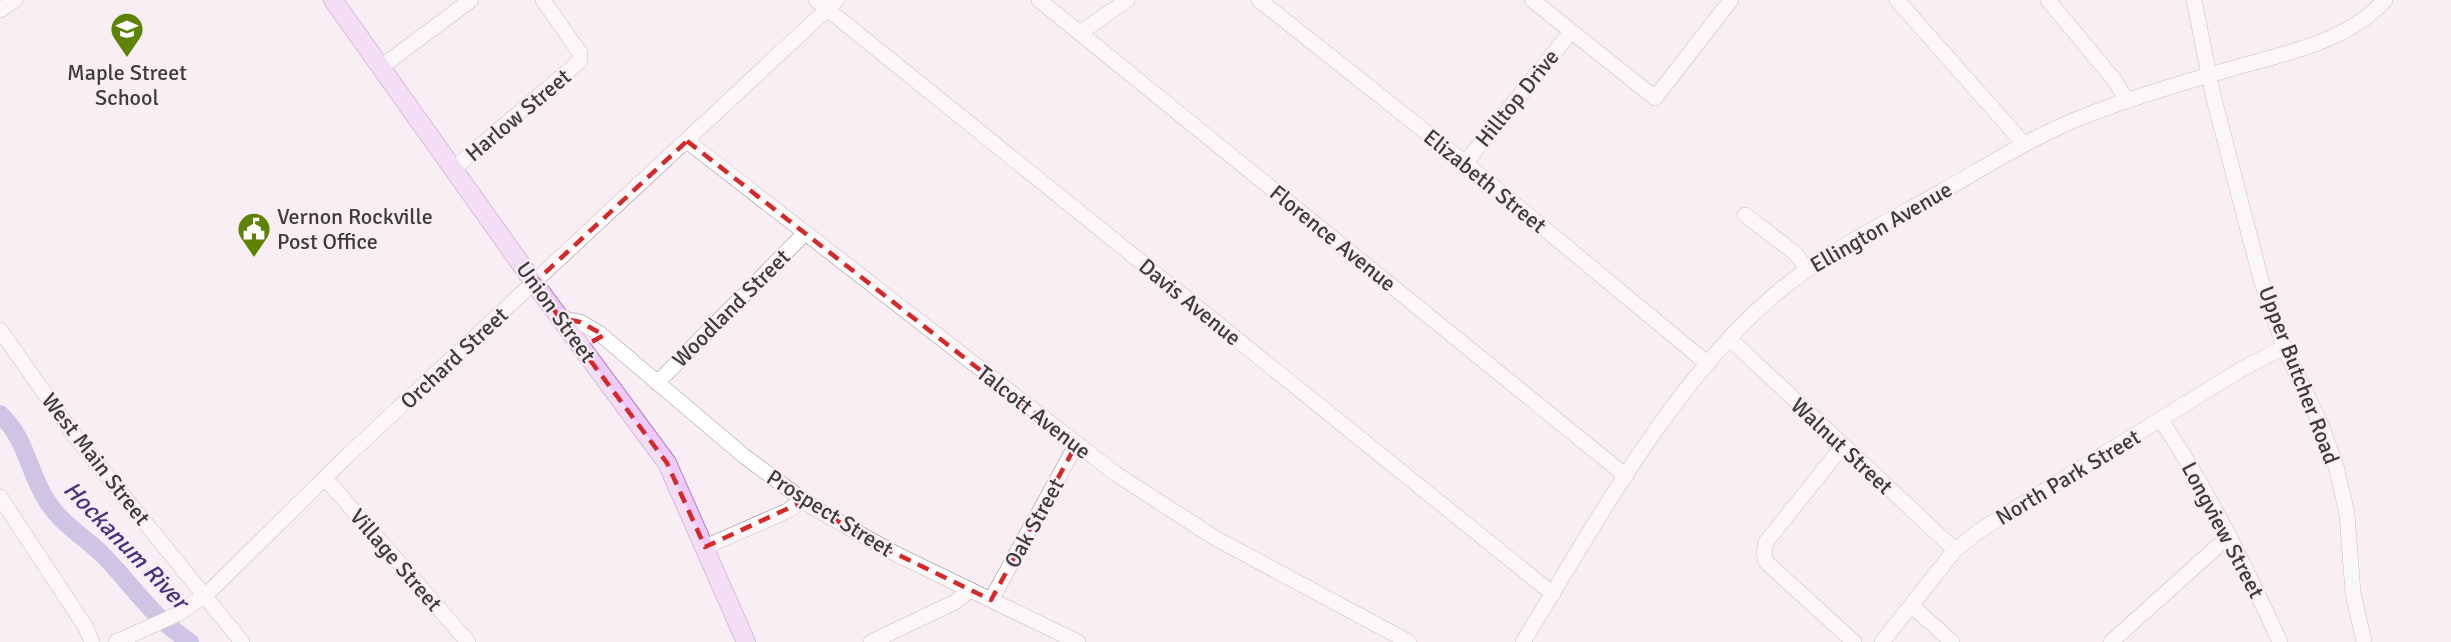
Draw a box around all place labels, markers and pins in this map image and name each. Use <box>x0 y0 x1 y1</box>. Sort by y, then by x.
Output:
school or university icon: Maple Street School <box>109 11 145 58</box>
place label: Maple Street School <box>67 59 187 111</box>
place label: Vernon Rockville Post Office <box>277 203 433 255</box>
public building icon: Vernon Rockville Post Office <box>236 211 272 258</box>

